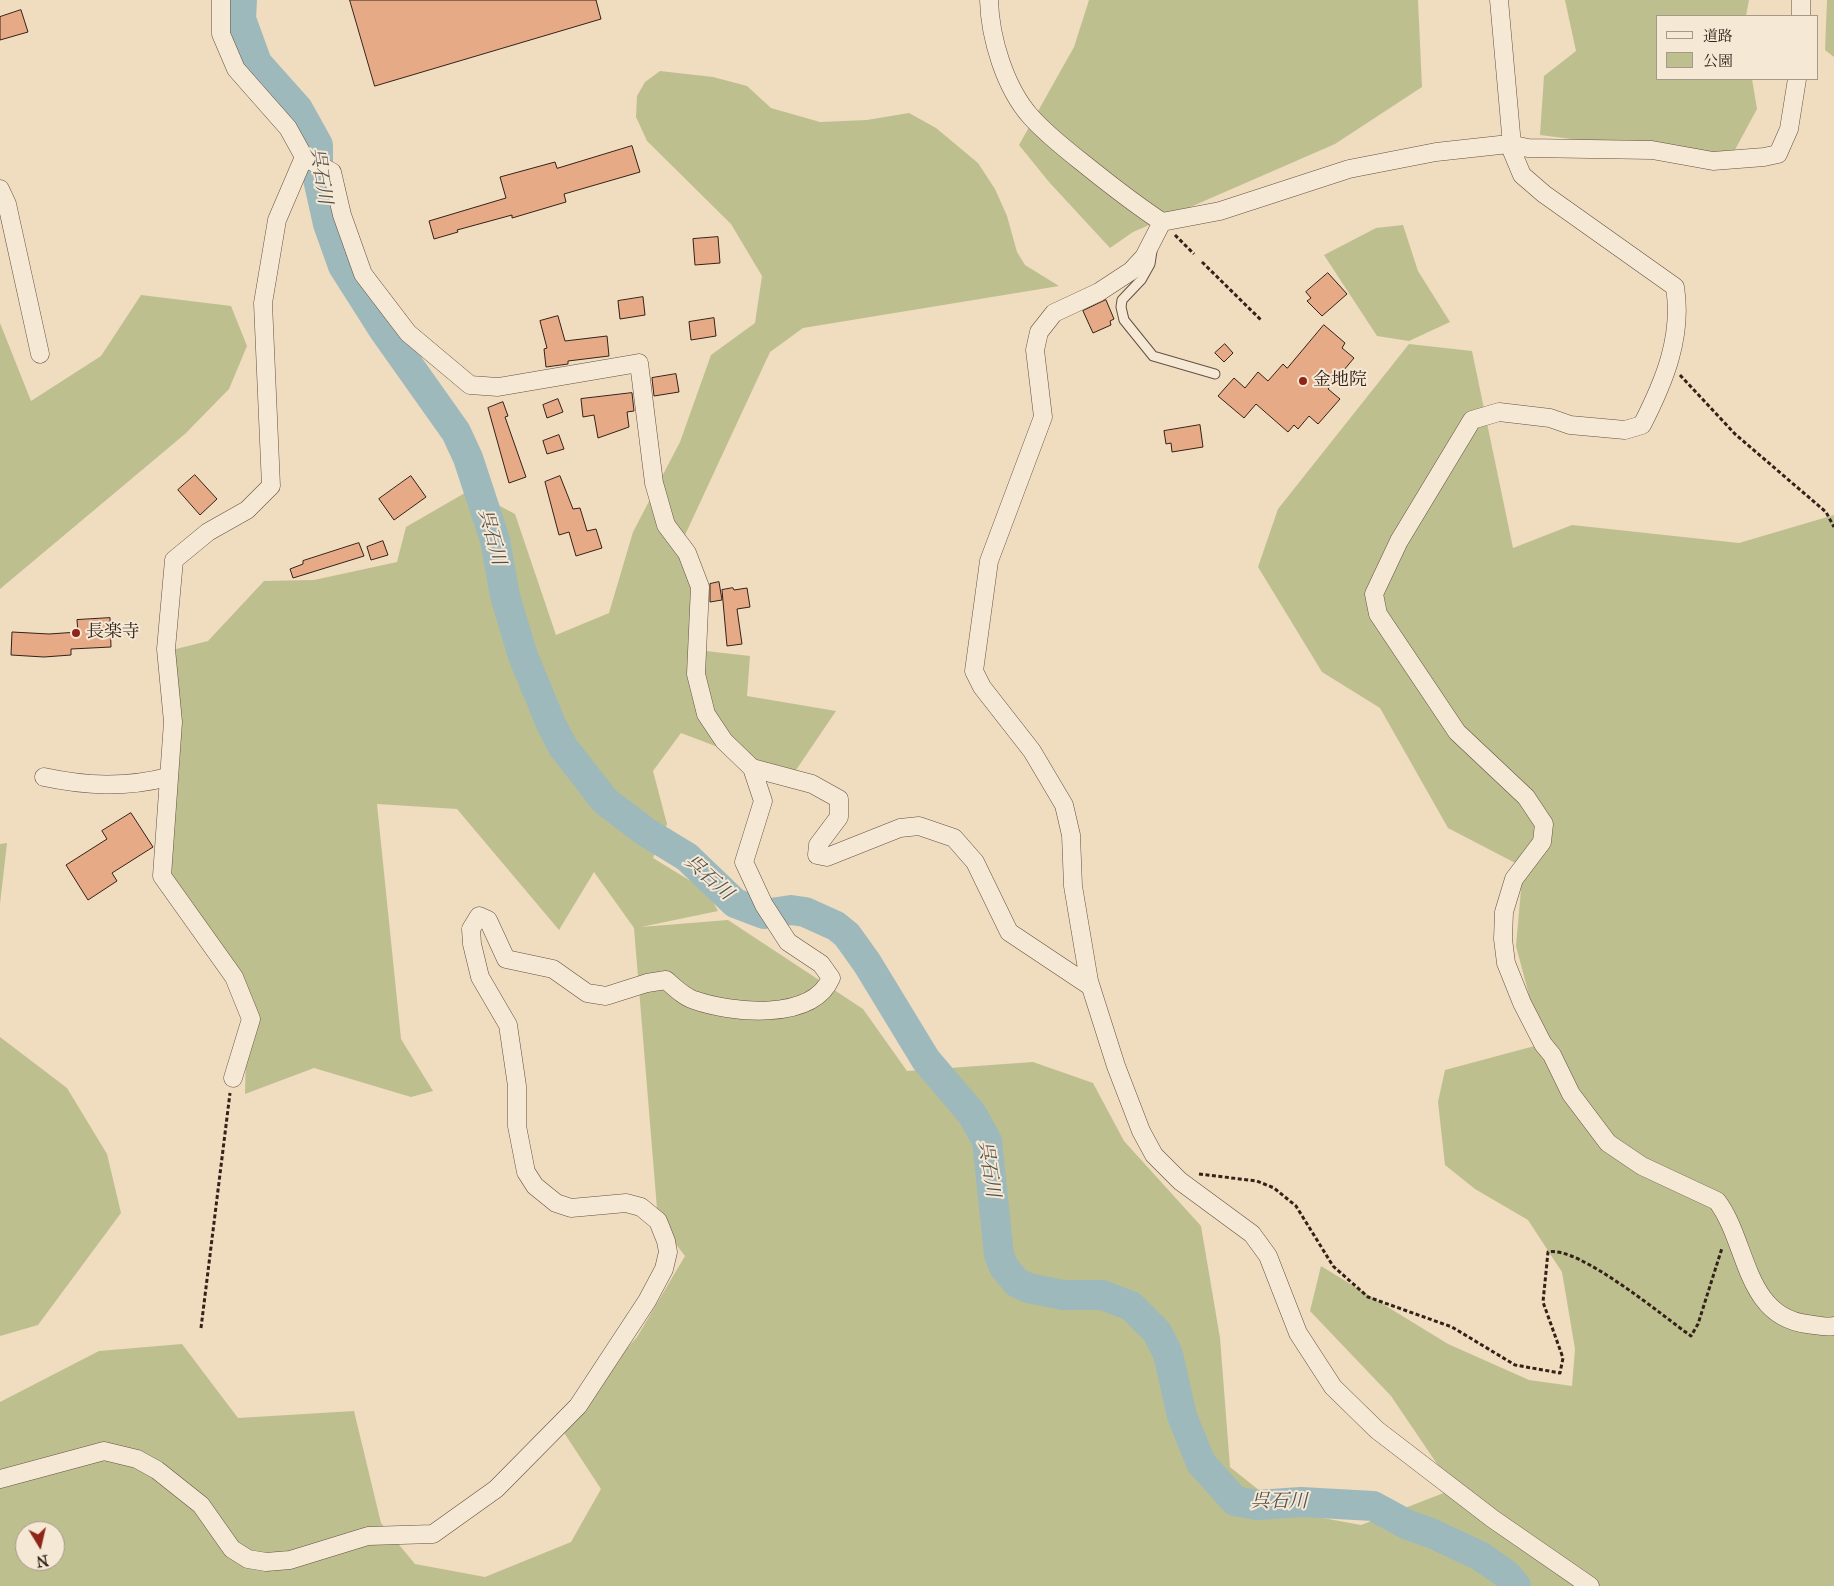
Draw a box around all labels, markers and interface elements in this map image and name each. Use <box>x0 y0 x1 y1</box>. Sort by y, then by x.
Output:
legend <box>1656 15 1819 80</box>
text: 道路 <box>1703 27 1733 45</box>
text: 公園 <box>1703 52 1733 70</box>
water label: 呉石川 <box>304 146 336 206</box>
place label: 金地院 <box>1313 370 1367 392</box>
marker: 金地院 <box>1297 375 1309 387</box>
water label: 呉石川 <box>473 507 509 567</box>
place label: 長楽寺 <box>86 622 140 644</box>
marker: 長楽寺 <box>70 627 82 639</box>
water label: 呉石川 <box>679 850 737 906</box>
water label: 呉石川 <box>972 1139 1004 1199</box>
water label: 呉石川 <box>1251 1491 1307 1513</box>
north arrow <box>15 1521 65 1571</box>
text: N <box>35 1551 49 1570</box>

